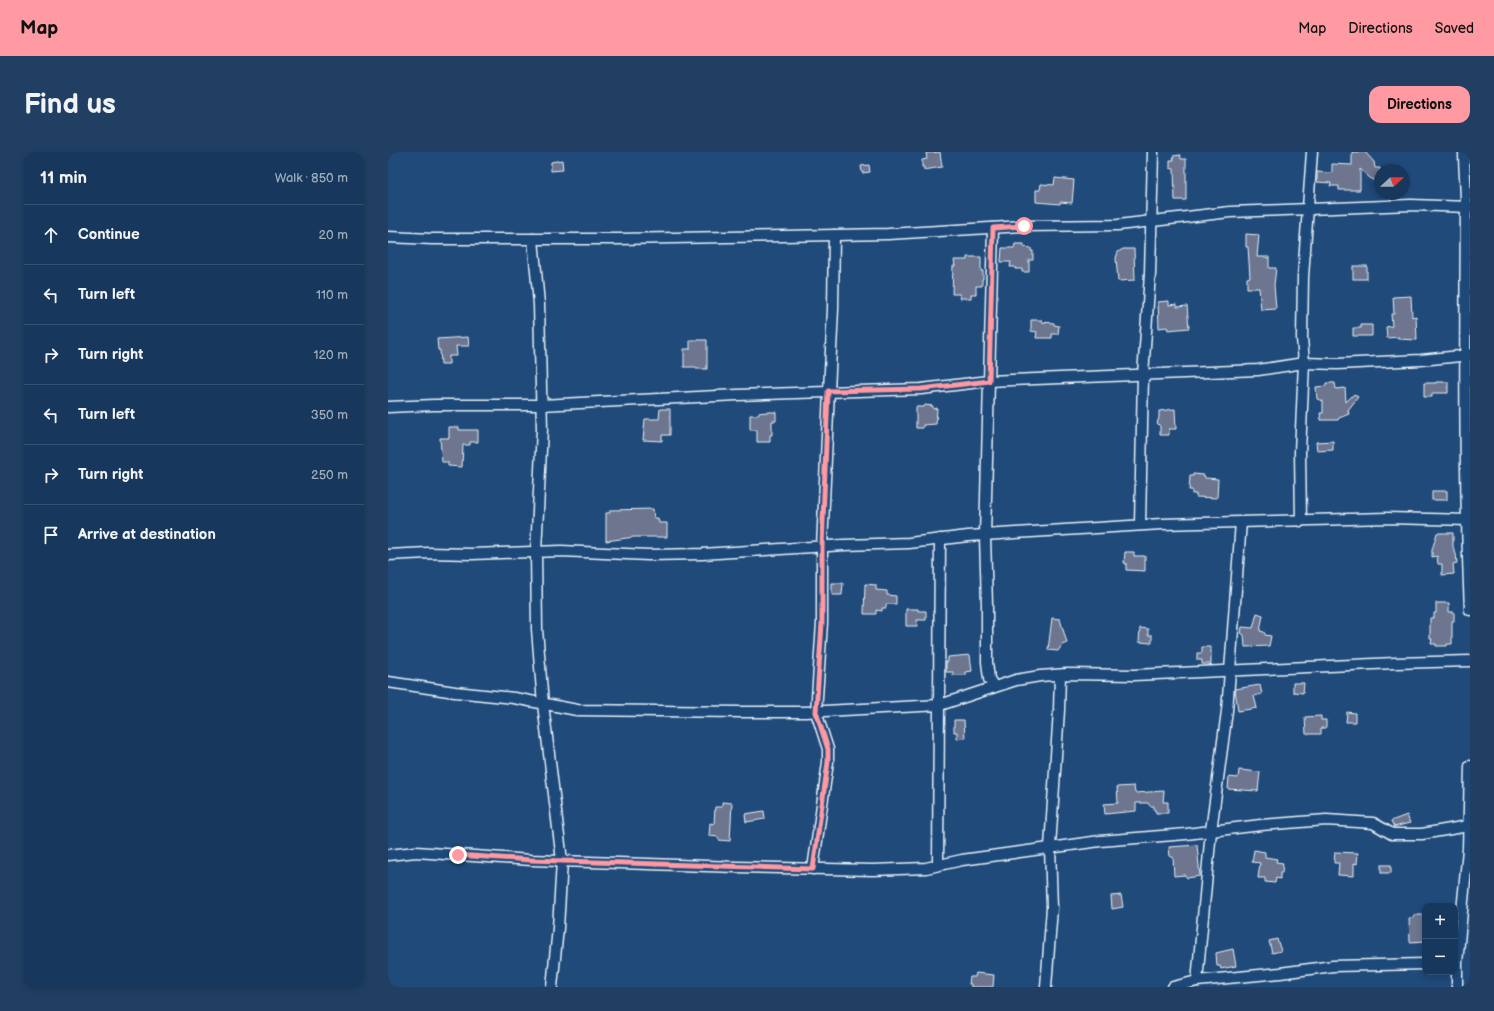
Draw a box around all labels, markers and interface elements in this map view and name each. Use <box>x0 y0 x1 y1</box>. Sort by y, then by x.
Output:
text: Map <box>20 17 58 40</box>
text: Map <box>1298 20 1326 37</box>
text: Directions <box>1348 20 1413 37</box>
text: Saved <box>1435 20 1474 37</box>
button: Directions <box>1369 86 1470 123</box>
text: Find us <box>24 88 116 121</box>
north arrow <box>1374 164 1410 200</box>
text: 11 min <box>40 168 87 188</box>
text: Walk · 850 m <box>275 170 348 186</box>
route start <box>1015 217 1033 235</box>
icon: ahead <box>40 224 62 246</box>
text: Continue <box>78 225 140 244</box>
text: 20 m <box>318 227 348 243</box>
icon: left <box>40 284 62 306</box>
text: Turn left <box>78 285 135 304</box>
text: 110 m <box>316 287 348 303</box>
icon: right <box>40 344 62 366</box>
text: Turn right <box>78 345 143 364</box>
text: 120 m <box>313 347 348 363</box>
icon: left <box>40 404 62 426</box>
text: Turn left <box>78 405 135 424</box>
text: 350 m <box>311 407 348 423</box>
icon: right <box>40 464 62 486</box>
text: Turn right <box>78 465 143 484</box>
text: 250 m <box>311 467 348 483</box>
icon: arrive <box>40 524 62 546</box>
text: Arrive at destination <box>78 525 216 544</box>
route end <box>449 846 467 864</box>
map controls <box>1422 903 1458 975</box>
button: + <box>1422 903 1458 939</box>
button: − <box>1422 939 1458 975</box>

